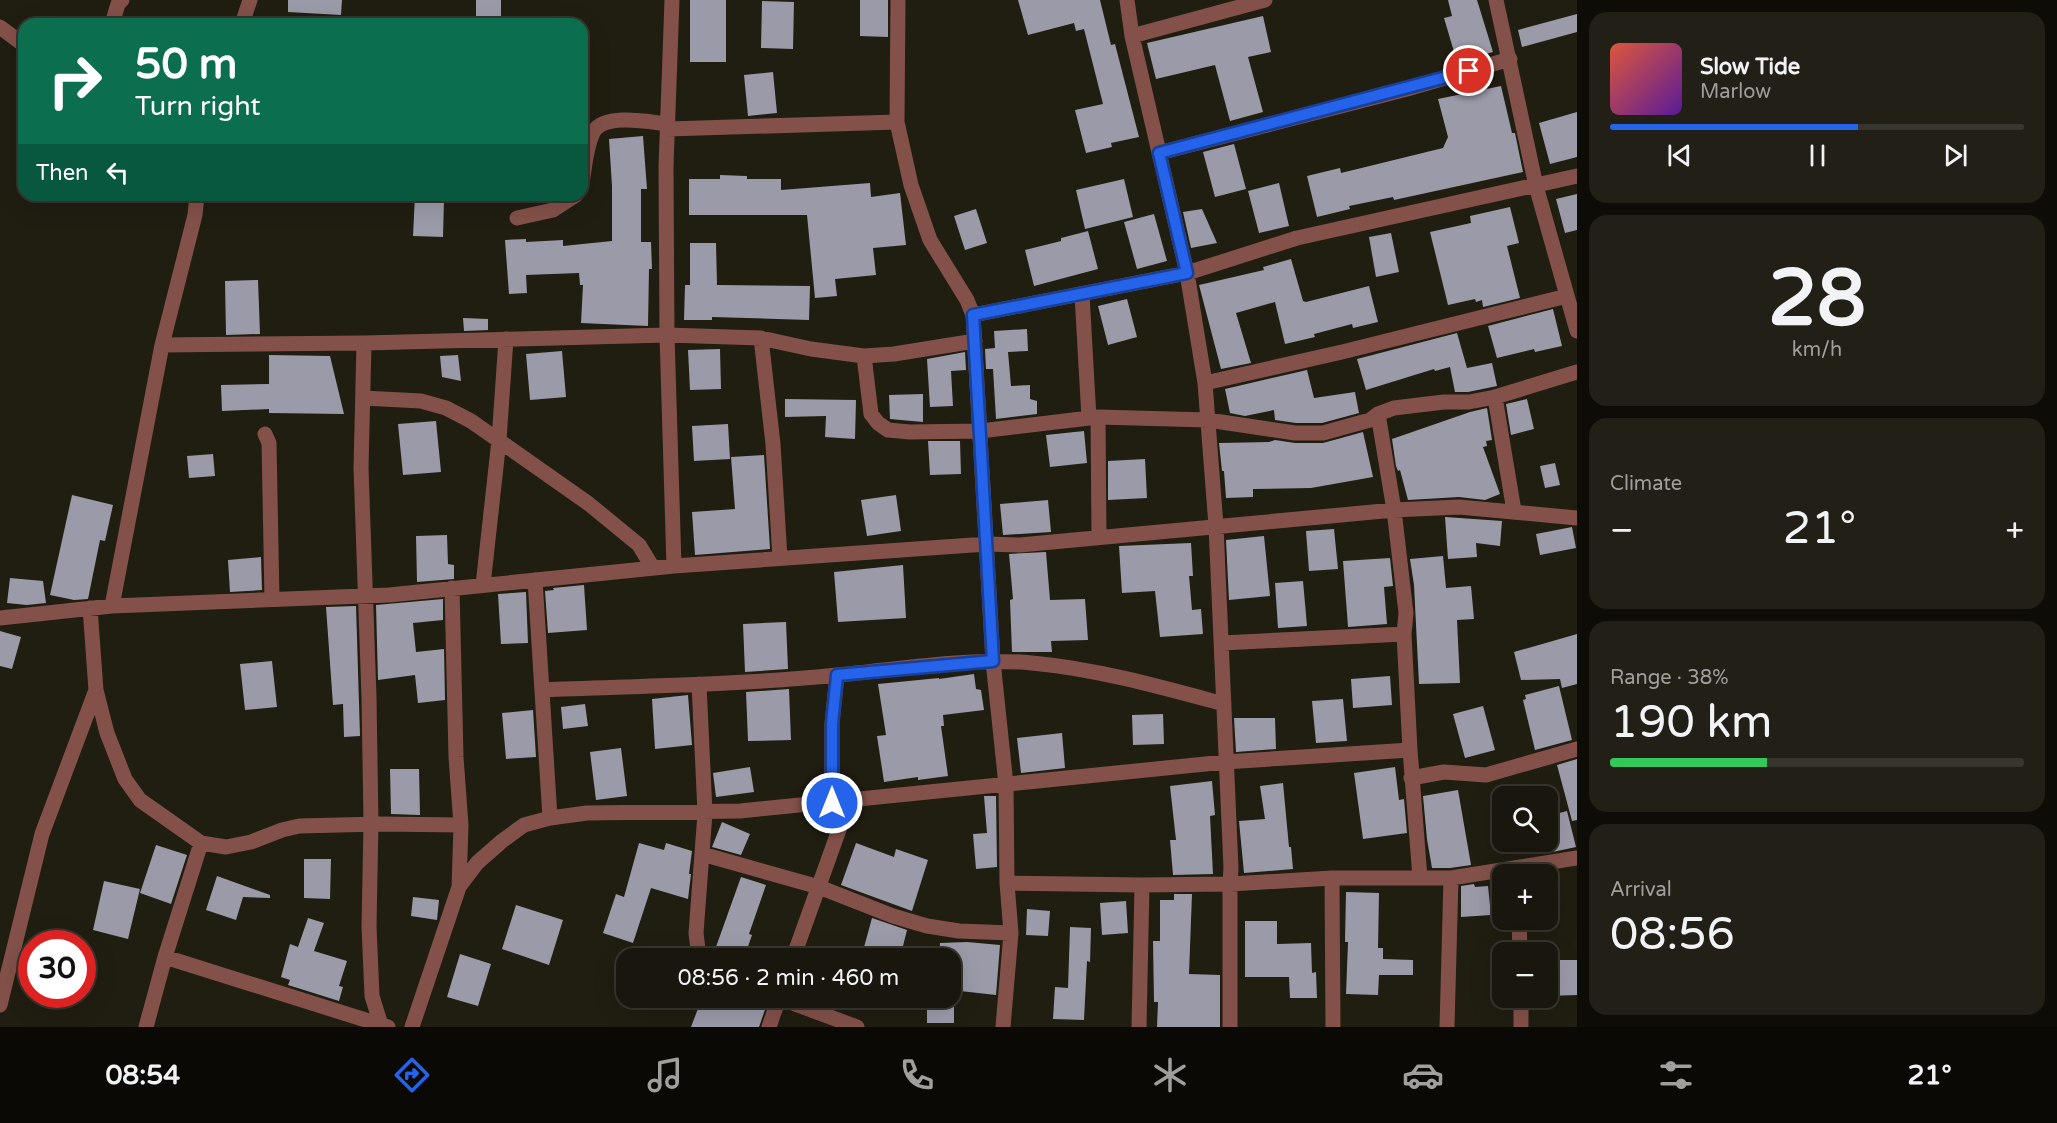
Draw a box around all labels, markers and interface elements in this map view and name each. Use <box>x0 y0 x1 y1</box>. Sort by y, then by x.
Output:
text: 50 m <box>135 39 237 90</box>
icon: right <box>36 42 114 120</box>
pin <box>1443 45 1494 96</box>
icon: arrive <box>1452 54 1485 87</box>
text: Slow Tide <box>1700 54 1800 80</box>
text: Marlow <box>1700 80 1771 104</box>
text: Turn right <box>135 90 261 123</box>
icon: previous <box>1663 139 1696 172</box>
icon: pause <box>1801 139 1834 172</box>
icon: next <box>1939 139 1972 172</box>
icon: left <box>101 156 134 189</box>
text: Then <box>36 160 89 186</box>
text: 28 <box>1768 252 1866 346</box>
text: km/h <box>1792 338 1842 362</box>
text: Climate <box>1610 472 1682 496</box>
text: 21° <box>1783 502 1856 556</box>
text: − <box>1610 511 1634 550</box>
text: + <box>2005 511 2024 550</box>
text: Range · 38% <box>1610 666 1729 690</box>
text: 190 km <box>1610 696 1772 750</box>
position arrow <box>800 771 864 835</box>
map controls <box>1492 786 1558 1008</box>
button: search <box>1492 786 1558 852</box>
button: + <box>1492 864 1558 930</box>
text: Arrival <box>1610 878 1672 902</box>
text: 08:56 <box>1610 908 1735 962</box>
speed limit sign: 30 <box>18 930 96 1008</box>
button: − <box>1492 942 1558 1008</box>
text: 08:56 · 2 min · 460 m <box>678 965 899 991</box>
icon: directions <box>391 1054 433 1096</box>
icon: music <box>644 1054 686 1096</box>
icon: phone <box>896 1054 938 1096</box>
icon: climate <box>1149 1054 1191 1096</box>
icon: car <box>1402 1054 1444 1096</box>
icon: filters <box>1655 1054 1697 1096</box>
text: 08:54 <box>105 1059 180 1092</box>
text: 21° <box>1907 1059 1952 1092</box>

